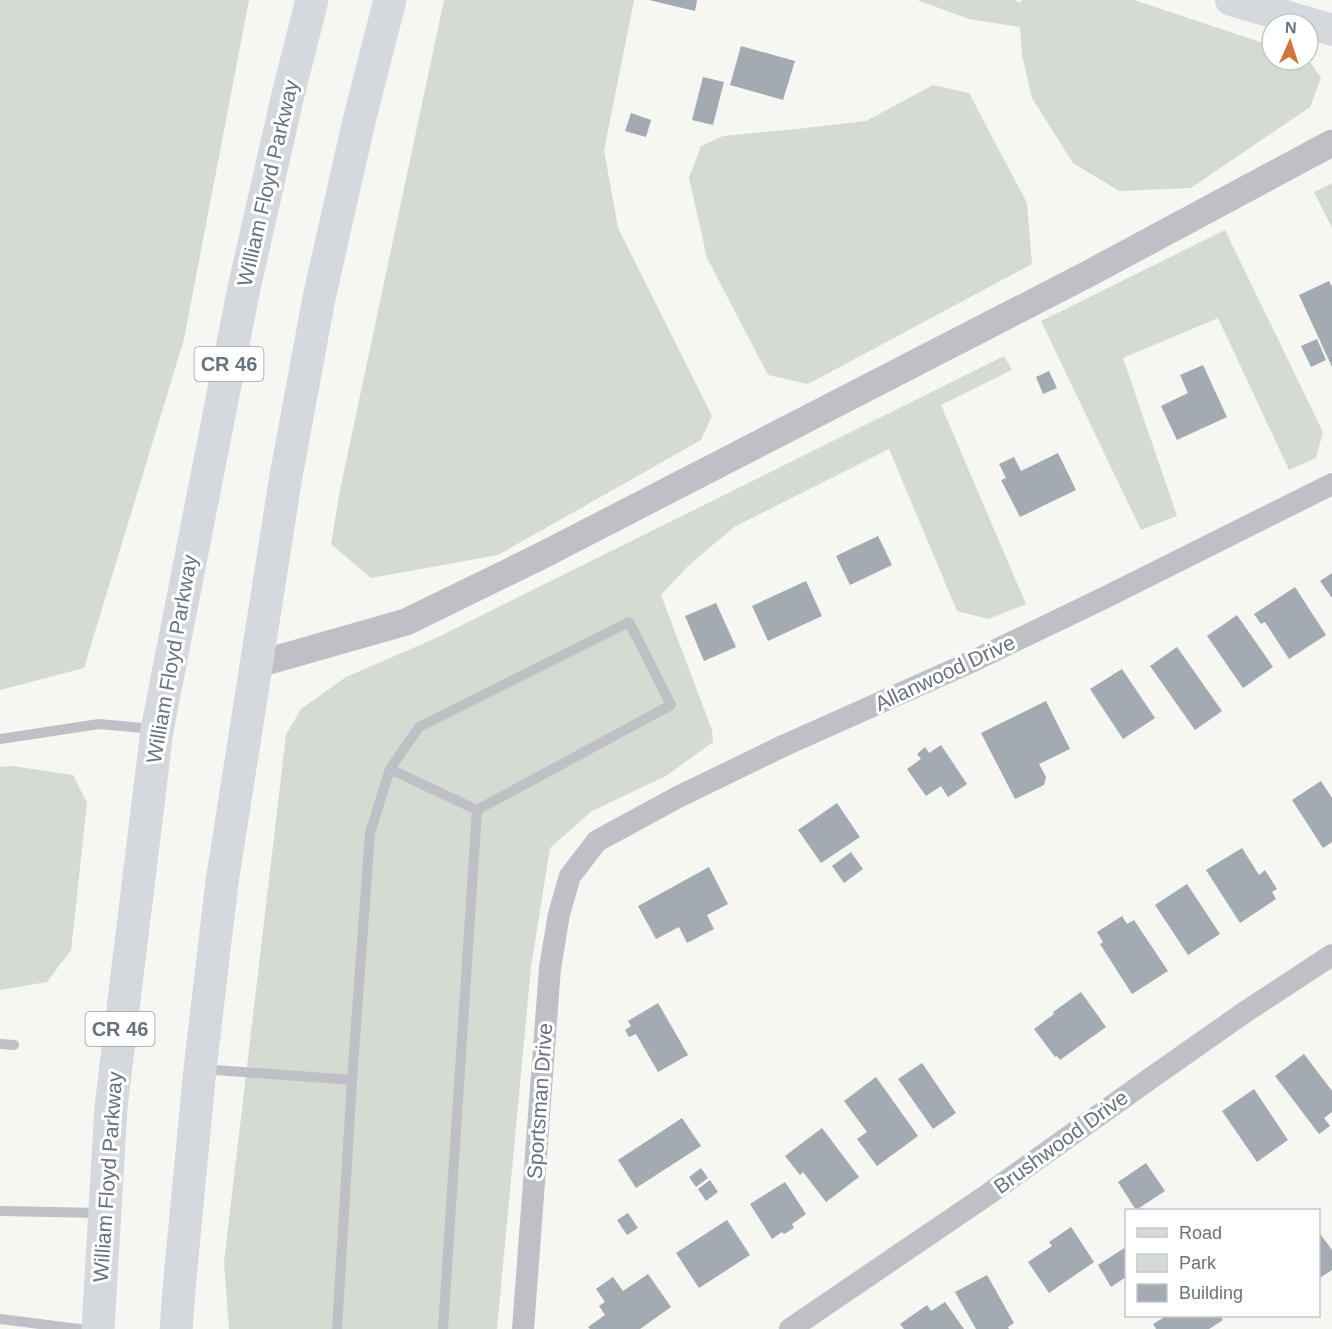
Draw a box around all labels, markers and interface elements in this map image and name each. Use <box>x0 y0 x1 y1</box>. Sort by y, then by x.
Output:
north arrow <box>1260 12 1320 72</box>
text: N <box>1285 19 1297 36</box>
street label: William Floyd Parkway <box>233 77 303 288</box>
road number: CR 46 <box>194 347 264 381</box>
street label: William Floyd Parkway <box>142 552 201 765</box>
street label: Allanwood Drive <box>871 630 1018 715</box>
road number: CR 46 <box>86 1012 154 1046</box>
street label: Sportsman Drive <box>523 1022 556 1180</box>
street label: William Floyd Parkway <box>89 1070 126 1283</box>
street label: Brushwood Drive <box>989 1085 1132 1198</box>
legend <box>1125 1209 1320 1317</box>
text: Road <box>1179 1223 1222 1243</box>
text: Park <box>1179 1253 1217 1273</box>
text: Building <box>1179 1283 1243 1303</box>

